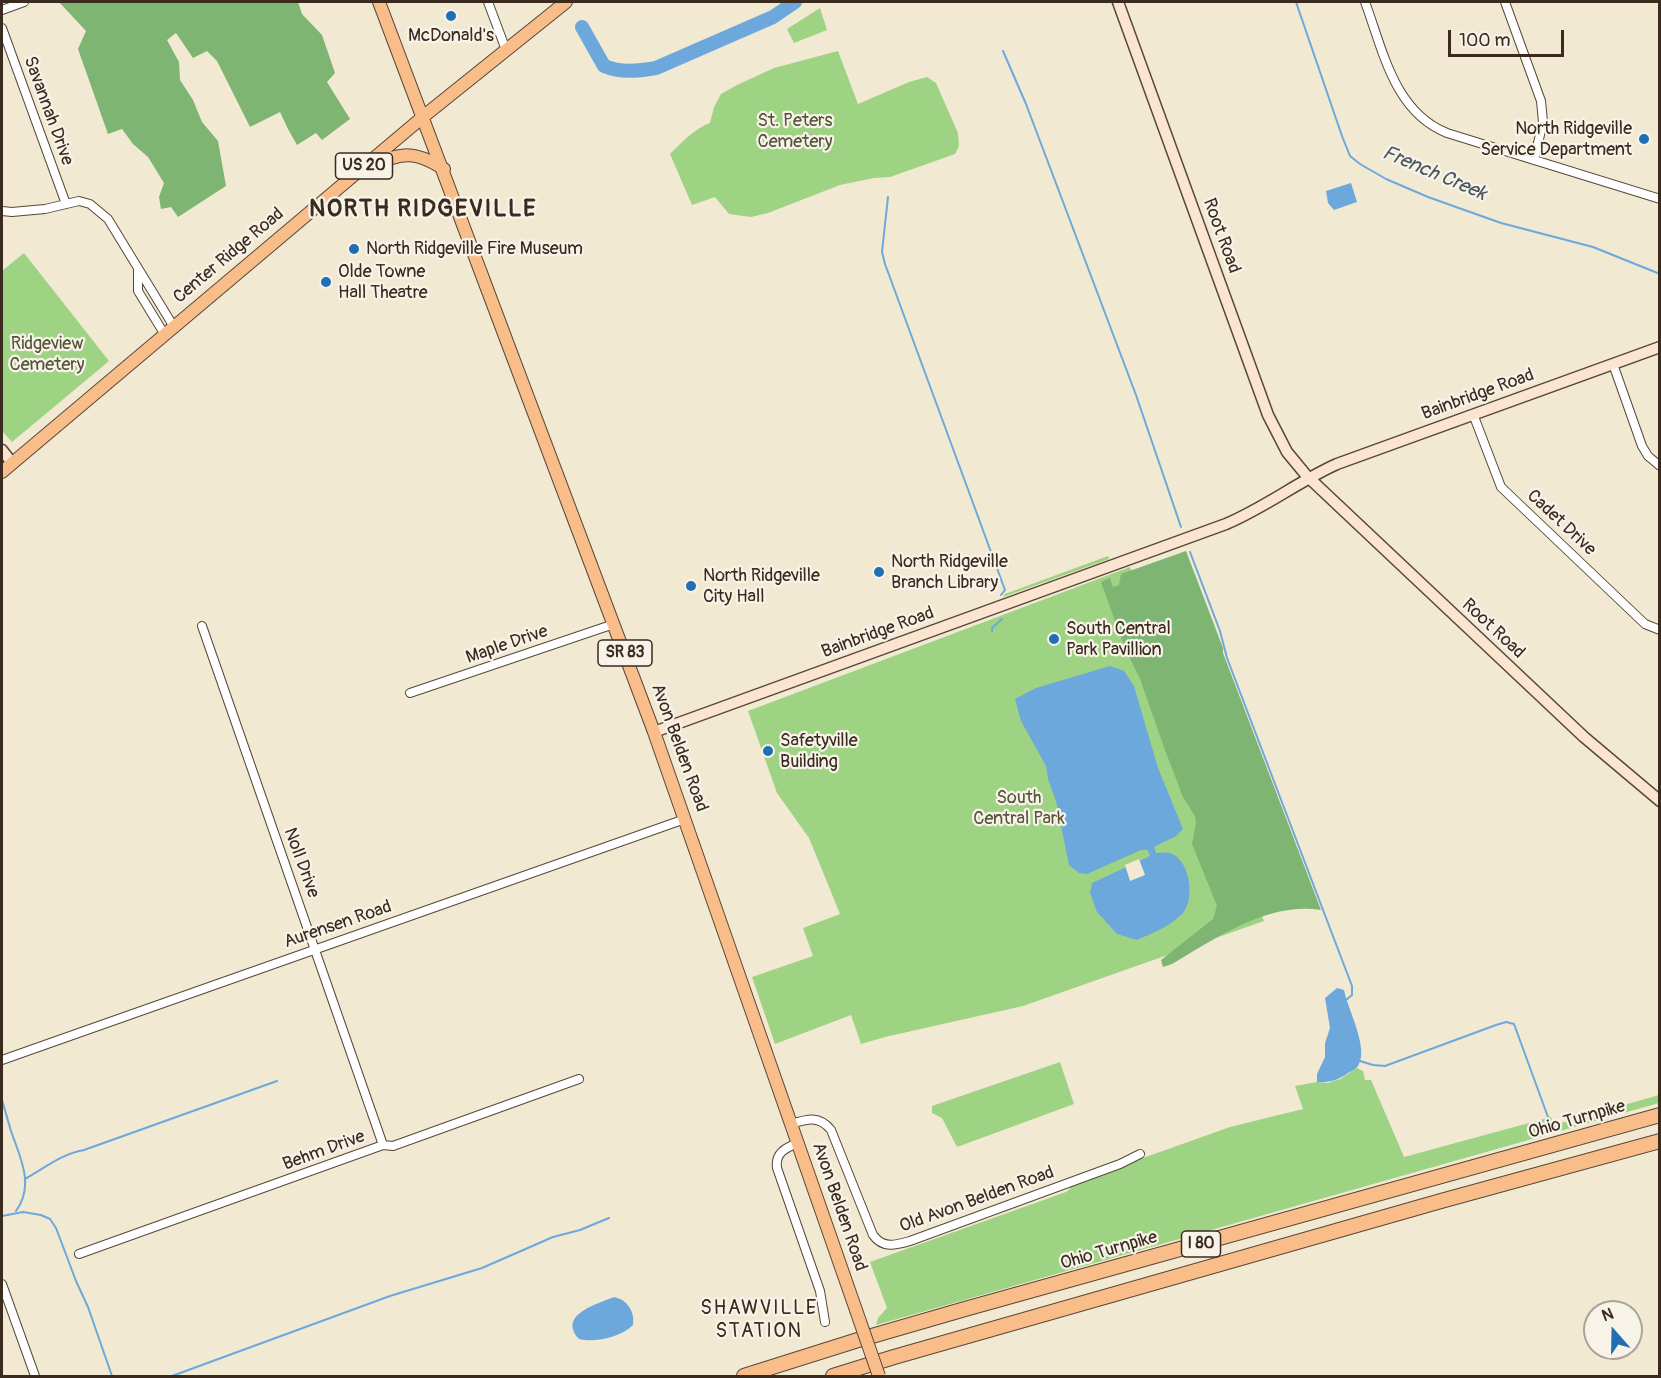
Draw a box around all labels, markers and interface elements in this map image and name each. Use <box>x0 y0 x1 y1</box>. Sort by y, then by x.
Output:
marker: McDonald's <box>444 9 458 23</box>
scale bar <box>1451 18 1566 56</box>
place label: McDonald's <box>408 25 494 47</box>
text: 100 m <box>1459 29 1511 52</box>
street label: Savannah Drive <box>18 54 78 168</box>
park label: St. Peters Cemetery <box>757 110 833 152</box>
place label: North Ridgeville Service Department <box>1481 118 1632 160</box>
marker: North Ridgeville Service Department <box>1637 132 1651 146</box>
water label: French Creek <box>1378 141 1490 207</box>
road number: US 20 <box>336 153 392 179</box>
district label: NORTH RIDGEVILLE <box>309 196 537 224</box>
street label: Root Road <box>1197 196 1245 276</box>
street label: Center Ridge Road <box>169 204 289 308</box>
place label: North Ridgeville Fire Museum <box>366 238 583 260</box>
marker: North Ridgeville Fire Museum <box>347 242 361 256</box>
place label: Olde Towne Hall Theatre <box>338 261 428 304</box>
marker: Olde Towne Hall Theatre <box>319 275 333 289</box>
park label: Ridgeview Cemetery <box>10 333 84 376</box>
street label: Bainbridge Road <box>1419 365 1537 425</box>
street label: Cadet Drive <box>1522 485 1600 561</box>
place label: North Ridgeville Branch Library <box>891 551 1008 594</box>
place label: North Ridgeville City Hall <box>703 565 820 608</box>
marker: North Ridgeville Branch Library <box>872 565 886 579</box>
marker: North Ridgeville City Hall <box>684 579 698 593</box>
street label: Root Road <box>1457 594 1529 664</box>
street label: Bainbridge Road <box>819 603 937 663</box>
place label: South Central Park Pavillion <box>1066 618 1171 660</box>
street label: Maple Drive <box>463 621 551 669</box>
marker: South Central Park Pavillion <box>1047 632 1061 646</box>
road number: SR 83 <box>598 640 652 666</box>
street label: Avon Belden Road <box>646 681 712 815</box>
place label: Safetyville Building <box>780 730 858 772</box>
marker: Safetyville Building <box>761 744 775 758</box>
park label: South Central Park <box>973 787 1065 830</box>
street label: Noll Drive <box>278 825 324 901</box>
street label: Aurensen Road <box>281 896 395 954</box>
street label: Ohio Turnpike <box>1526 1096 1628 1144</box>
street label: Behm Drive <box>280 1126 368 1176</box>
street label: Avon Belden Road <box>807 1140 871 1274</box>
street label: Old Avon Belden Road <box>897 1162 1057 1238</box>
street label: Ohio Turnpike <box>1058 1227 1160 1275</box>
road number: I 80 <box>1182 1231 1220 1257</box>
district label: SHAWVILLE STATION <box>700 1297 818 1344</box>
north arrow <box>1583 1300 1643 1360</box>
text: N <box>1599 1304 1616 1326</box>

